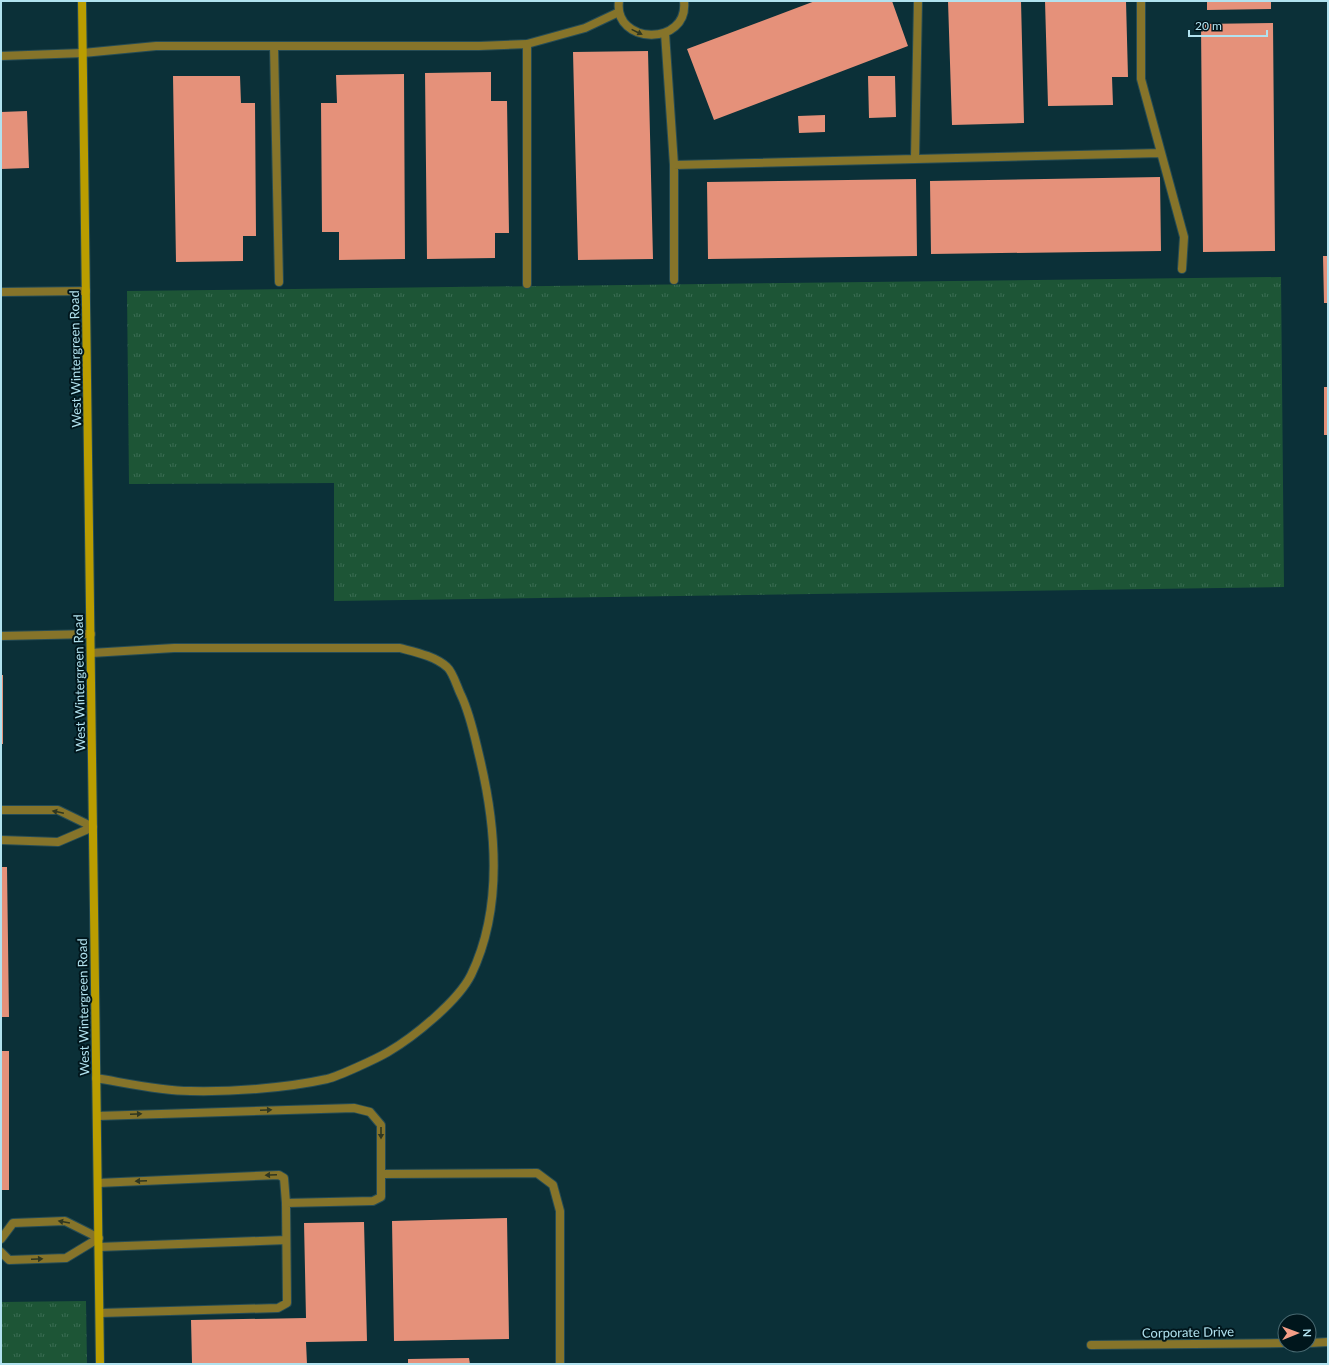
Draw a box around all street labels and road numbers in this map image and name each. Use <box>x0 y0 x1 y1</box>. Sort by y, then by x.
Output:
street label: West Wintergreen Road <box>66 290 84 428</box>
street label: West Wintergreen Road <box>70 614 88 752</box>
street label: West Wintergreen Road <box>74 938 92 1076</box>
street label: Corporate Drive <box>1142 1323 1234 1341</box>

